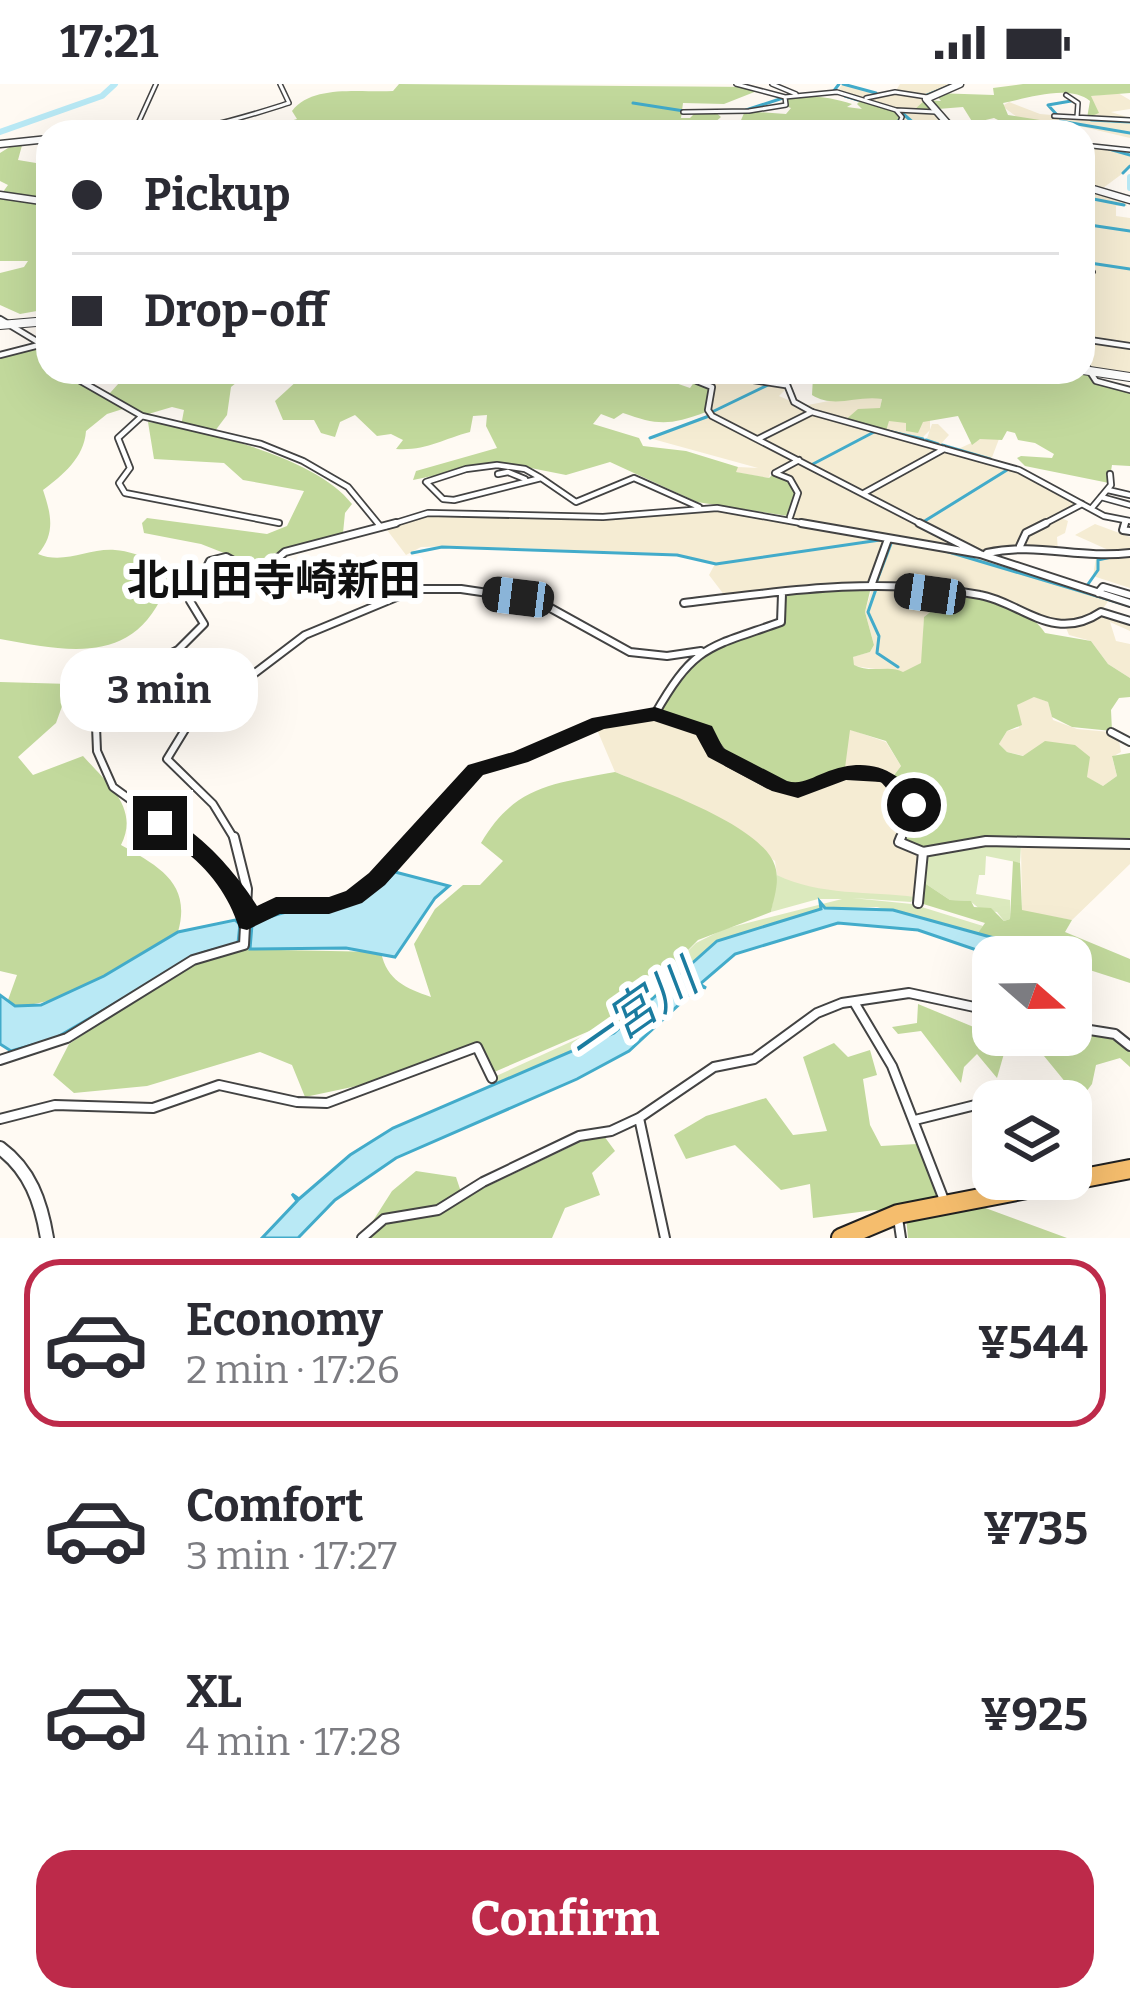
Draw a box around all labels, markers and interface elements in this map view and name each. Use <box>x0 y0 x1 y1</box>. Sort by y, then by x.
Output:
text: 17:21 <box>60 15 158 69</box>
text: Pickup <box>144 168 290 222</box>
text: Drop-off <box>144 284 328 338</box>
district label: 北山田寺崎新田 <box>127 556 421 606</box>
car <box>892 571 968 617</box>
car <box>480 575 556 619</box>
callout: 3 min <box>61 649 259 733</box>
text: 3 min <box>107 667 211 713</box>
route start <box>887 778 941 832</box>
route end <box>133 796 187 850</box>
north arrow <box>972 936 1092 1056</box>
map controls <box>972 936 1092 1200</box>
water label: 一宮川 <box>557 946 712 1079</box>
button: layers <box>972 1080 1092 1200</box>
icon: car <box>42 1289 150 1397</box>
text: Economy <box>186 1293 383 1347</box>
text: ¥544 <box>977 1316 1088 1370</box>
text: 2 min · 17:26 <box>186 1347 400 1393</box>
icon: car <box>42 1475 150 1583</box>
text: Comfort <box>186 1479 364 1533</box>
text: ¥735 <box>983 1502 1088 1556</box>
text: 3 min · 17:27 <box>186 1533 397 1579</box>
icon: car <box>42 1661 150 1769</box>
text: XL <box>186 1665 242 1719</box>
text: ¥925 <box>980 1688 1088 1742</box>
text: 4 min · 17:28 <box>186 1719 402 1765</box>
button: Confirm <box>36 1850 1094 1988</box>

